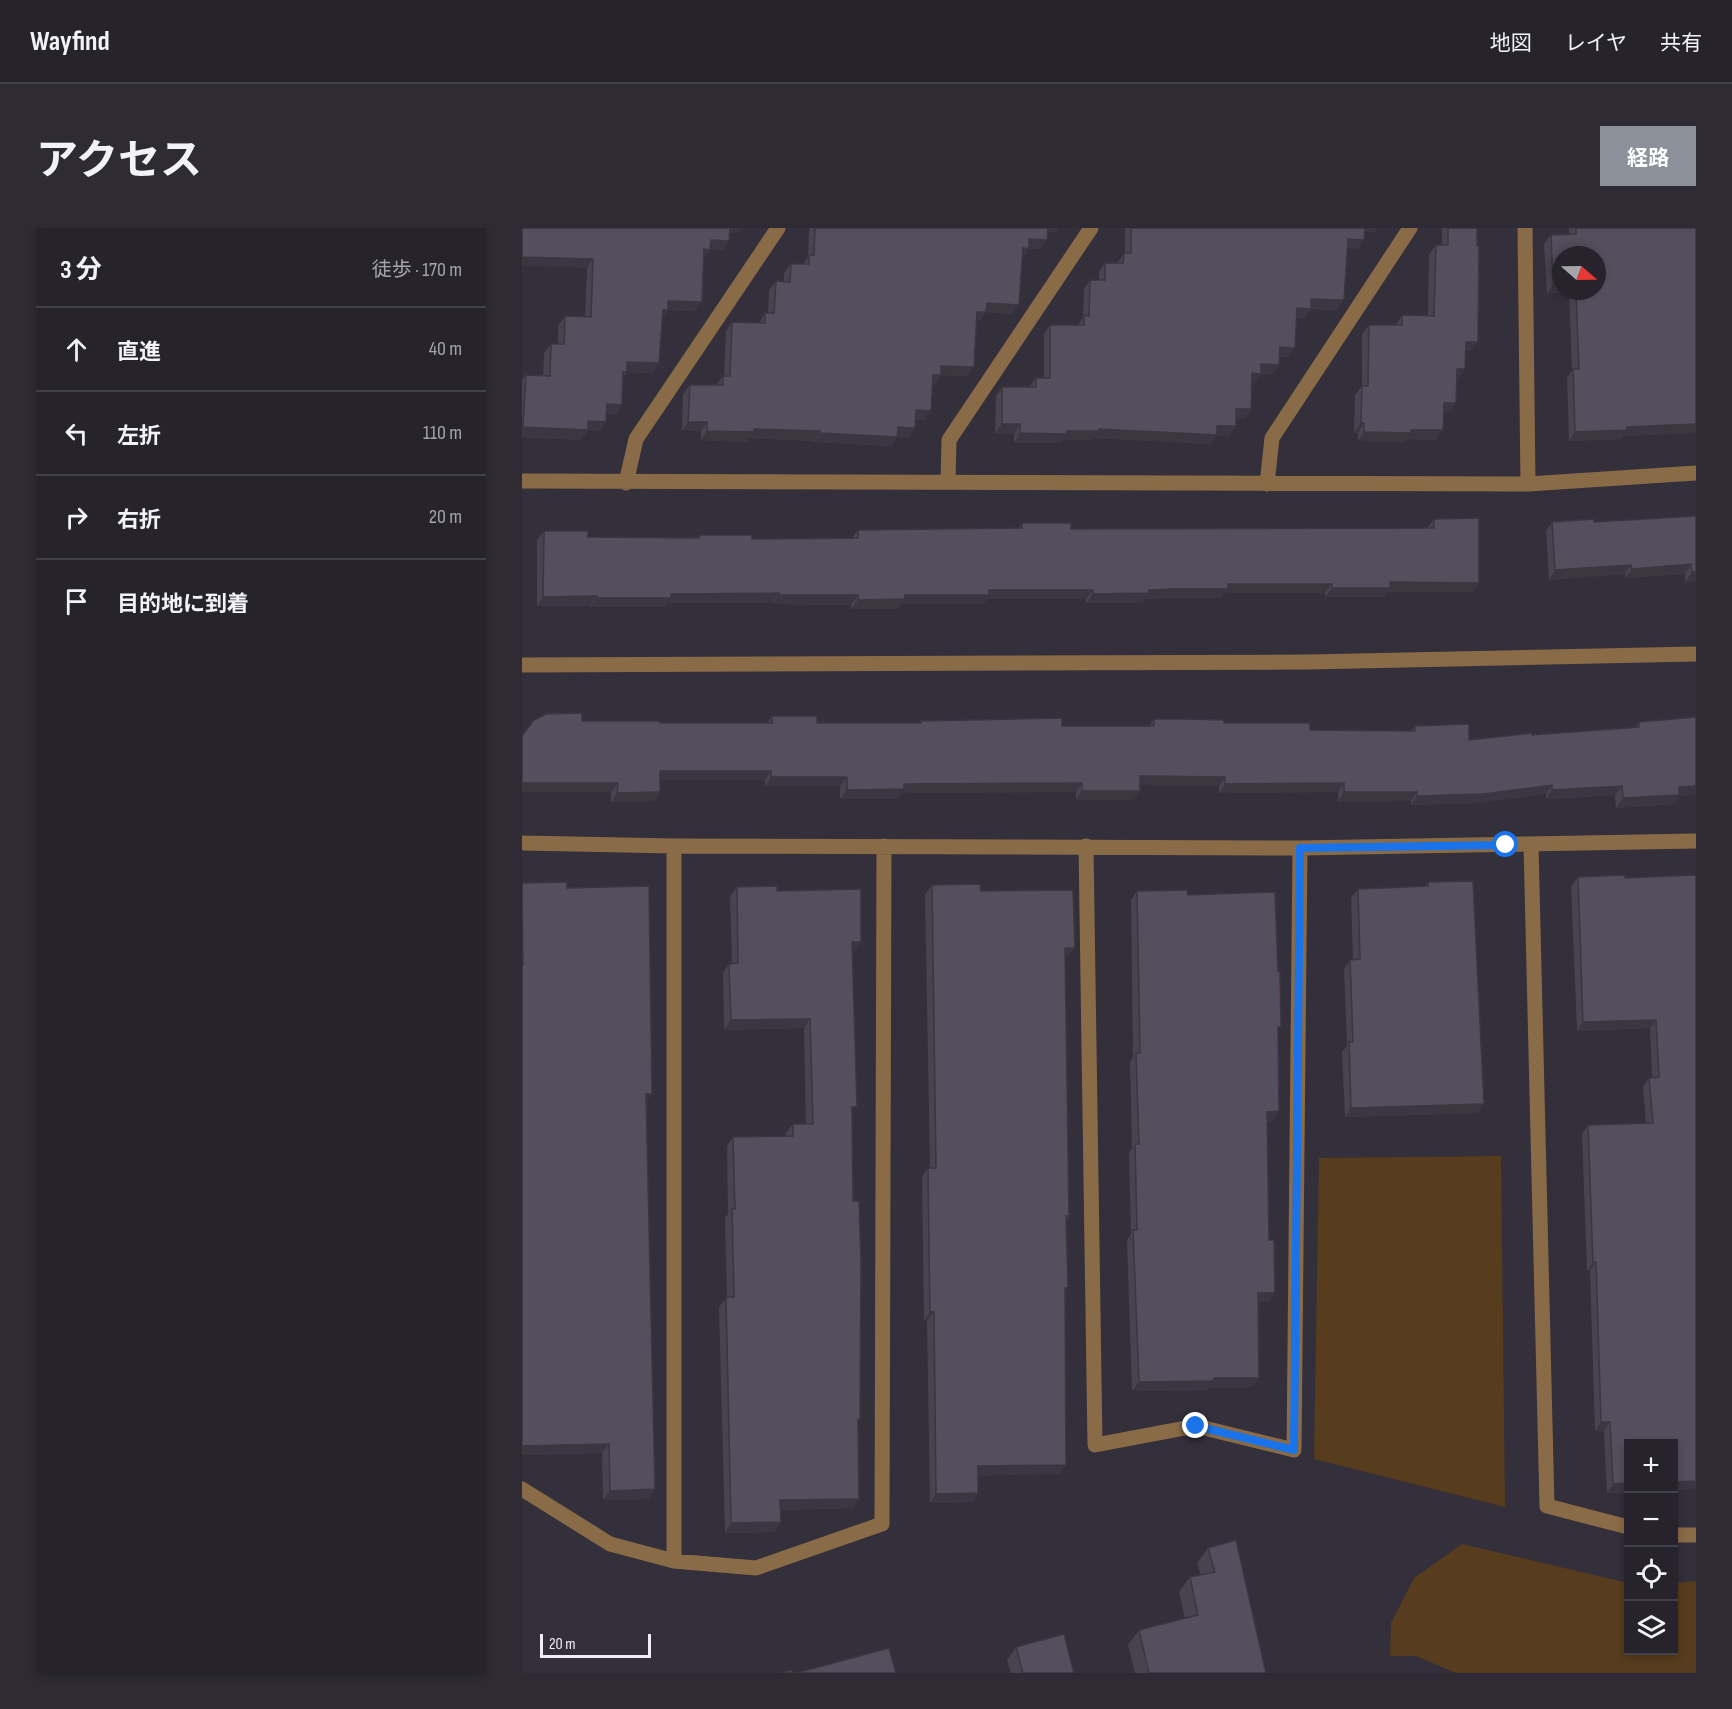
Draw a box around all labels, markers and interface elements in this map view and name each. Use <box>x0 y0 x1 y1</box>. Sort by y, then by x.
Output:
text: Wayfind <box>30 25 110 58</box>
text: 地図 <box>1490 31 1532 56</box>
text: レイヤ <box>1565 31 1627 56</box>
text: 共有 <box>1660 31 1702 56</box>
button: 経路 <box>1600 126 1696 186</box>
text: アクセス <box>36 136 202 187</box>
north arrow <box>1552 246 1606 300</box>
text: 3 分 <box>60 255 102 286</box>
text: 徒歩 · 170 m <box>372 258 462 282</box>
icon: ahead <box>60 333 93 366</box>
text: 40 m <box>429 337 462 361</box>
text: 直進 <box>117 339 161 366</box>
icon: left <box>60 417 93 450</box>
text: 110 m <box>423 421 462 445</box>
text: 左折 <box>117 423 161 450</box>
icon: right <box>60 501 93 534</box>
text: 20 m <box>429 505 462 529</box>
text: 右折 <box>117 507 161 534</box>
icon: arrive <box>60 585 93 618</box>
text: 目的地に到着 <box>117 591 249 618</box>
route start <box>1492 831 1518 857</box>
route end <box>1182 1412 1208 1438</box>
map controls <box>1624 1439 1678 1655</box>
button: + <box>1624 1439 1678 1493</box>
button: − <box>1624 1493 1678 1547</box>
button: locate <box>1624 1547 1678 1601</box>
button: layers <box>1624 1601 1678 1655</box>
scale bar <box>540 1631 651 1658</box>
text: 20 m <box>549 1635 576 1654</box>

